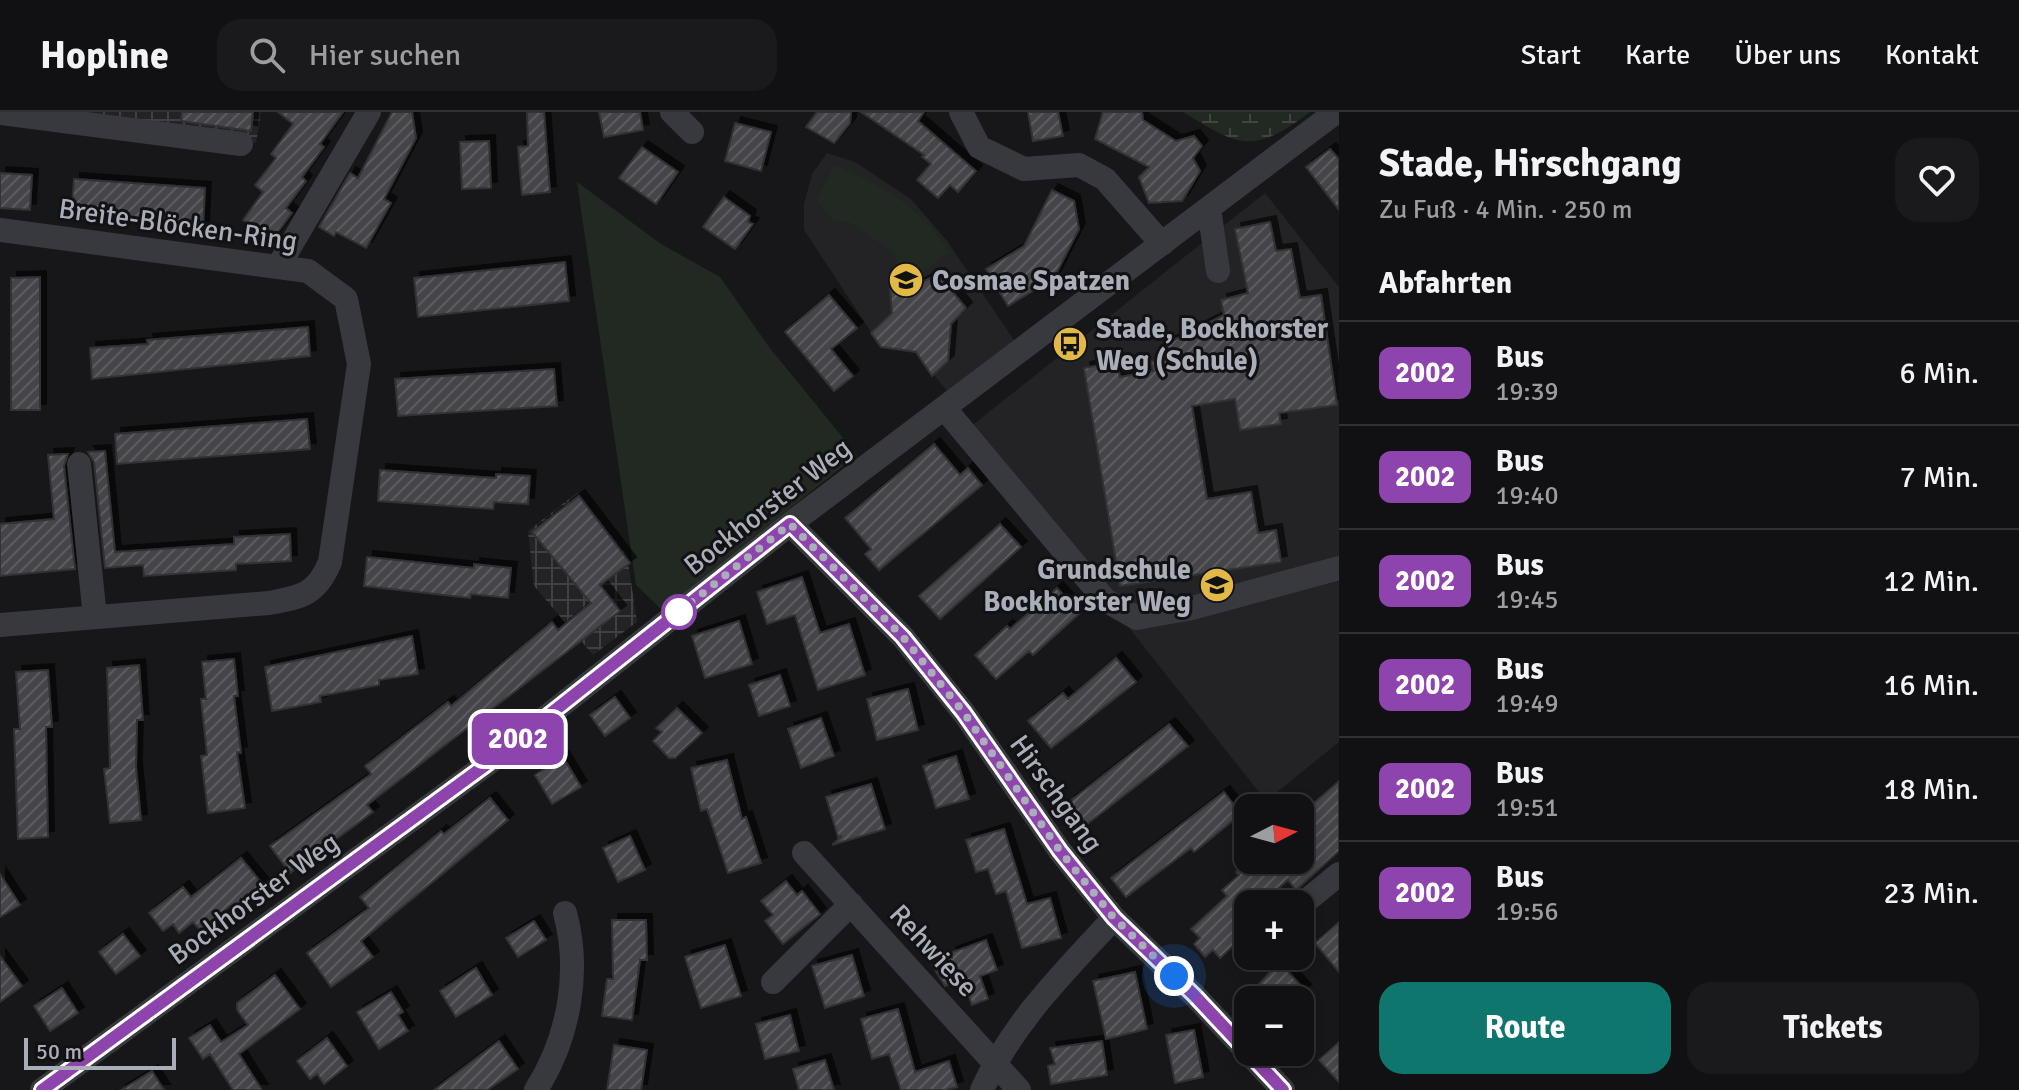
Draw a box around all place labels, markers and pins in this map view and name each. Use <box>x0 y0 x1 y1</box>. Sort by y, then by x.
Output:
school or university icon: Cosmae Spatzen <box>887 261 925 299</box>
place label: Cosmae Spatzen <box>932 264 1130 298</box>
place label: Stade, Bockhorster Weg (Schule) <box>1096 312 1329 378</box>
bus stop icon: Stade, Bockhorster Weg (Schule) <box>1051 325 1089 363</box>
place label: Grundschule Bockhorster Weg <box>983 553 1191 619</box>
school or university icon: Grundschule Bockhorster Weg <box>1198 566 1236 604</box>
unlabelled marker <box>662 595 696 629</box>

